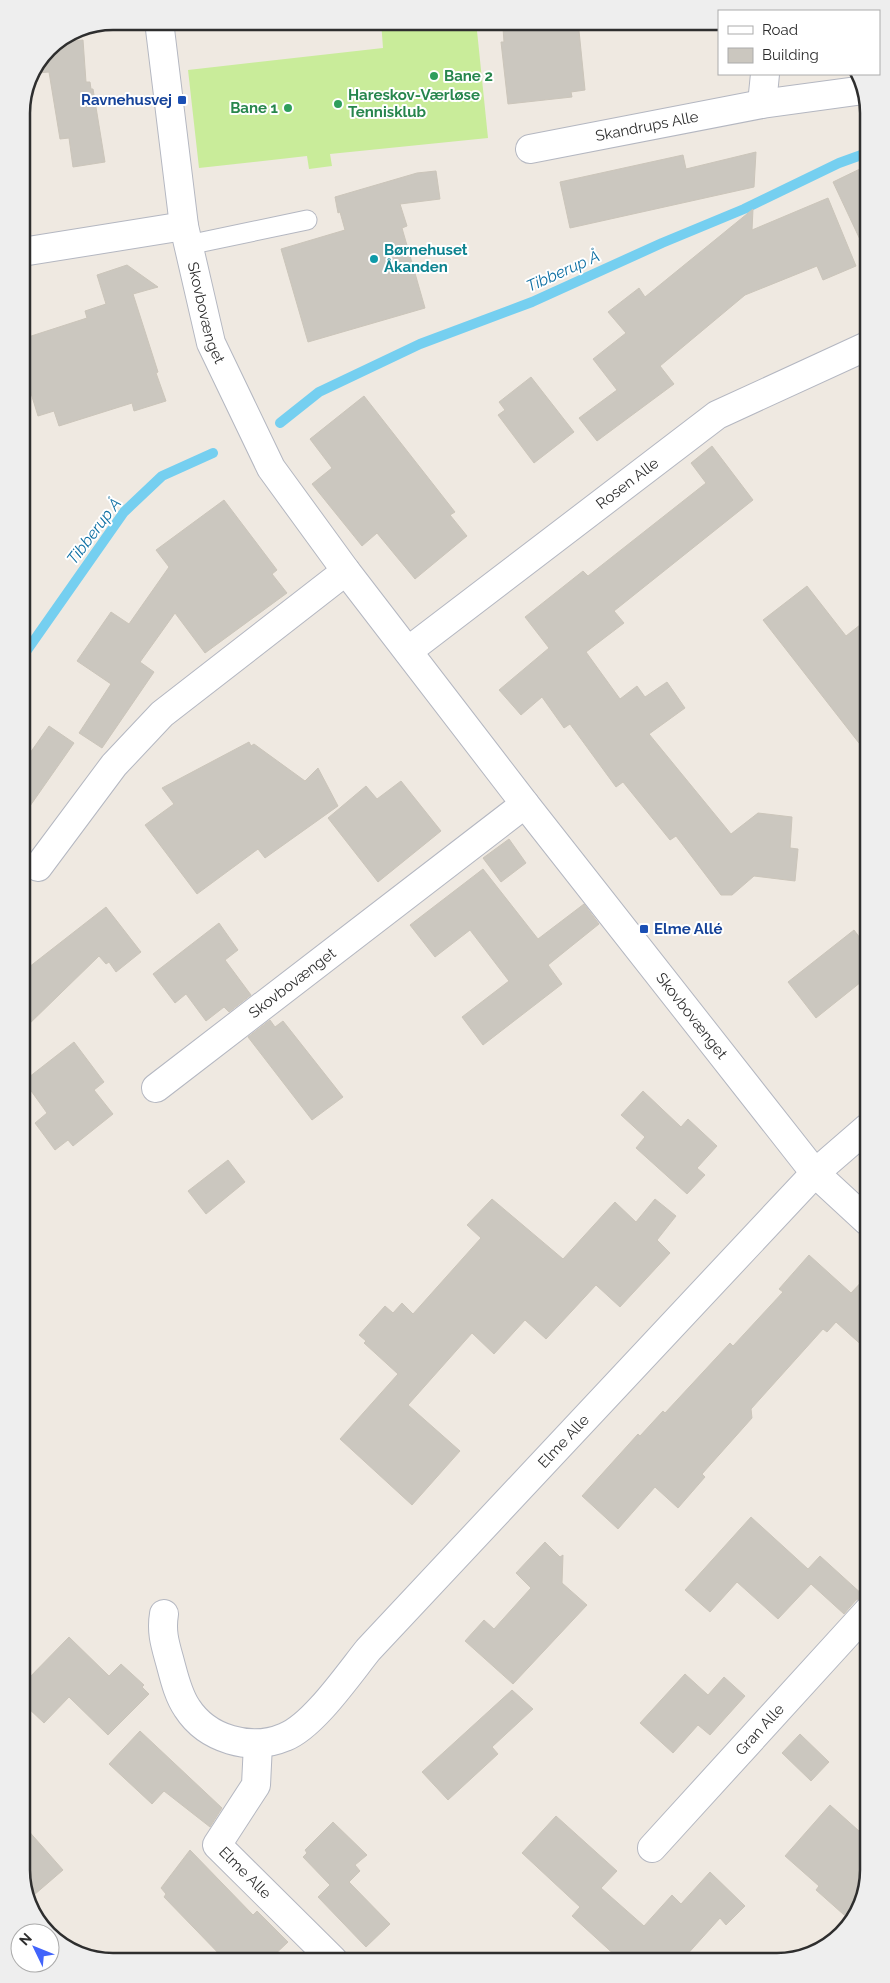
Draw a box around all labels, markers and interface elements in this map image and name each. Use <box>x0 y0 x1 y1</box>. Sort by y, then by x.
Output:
legend <box>718 10 880 75</box>
text: Road <box>762 21 798 39</box>
text: Building <box>762 46 819 64</box>
place label: Bane 2 <box>444 67 493 85</box>
marker: Bane 2 <box>428 70 440 82</box>
place label: Hareskov-Værløse Tennisklub <box>348 86 480 121</box>
place label: Ravnehusvej <box>81 91 172 109</box>
marker: Ravnehusvej <box>176 94 188 106</box>
marker: Hareskov-Værløse Tennisklub <box>332 98 344 110</box>
place label: Bane 1 <box>230 99 279 117</box>
marker: Bane 1 <box>282 102 294 114</box>
street label: Skandrups Alle <box>594 108 700 145</box>
place label: Børnehuset Åkanden <box>384 241 468 276</box>
water label: Tibberup Å <box>523 245 603 296</box>
marker: Børnehuset Åkanden <box>368 253 380 265</box>
street label: Skovbovænget <box>184 260 229 367</box>
street label: Rosen Alle <box>593 454 662 513</box>
water label: Tibberup Å <box>62 493 125 568</box>
place label: Elme Allé <box>654 920 722 938</box>
marker: Elme Allé <box>638 923 650 935</box>
street label: Skovbovænget <box>245 944 339 1022</box>
street label: Skovbovænget <box>652 969 731 1063</box>
street label: Elme Alle <box>534 1411 593 1472</box>
street label: Gran Alle <box>732 1700 788 1759</box>
street label: Elme Alle <box>215 1843 275 1903</box>
north arrow <box>10 1923 60 1973</box>
text: N <box>16 1930 35 1948</box>

